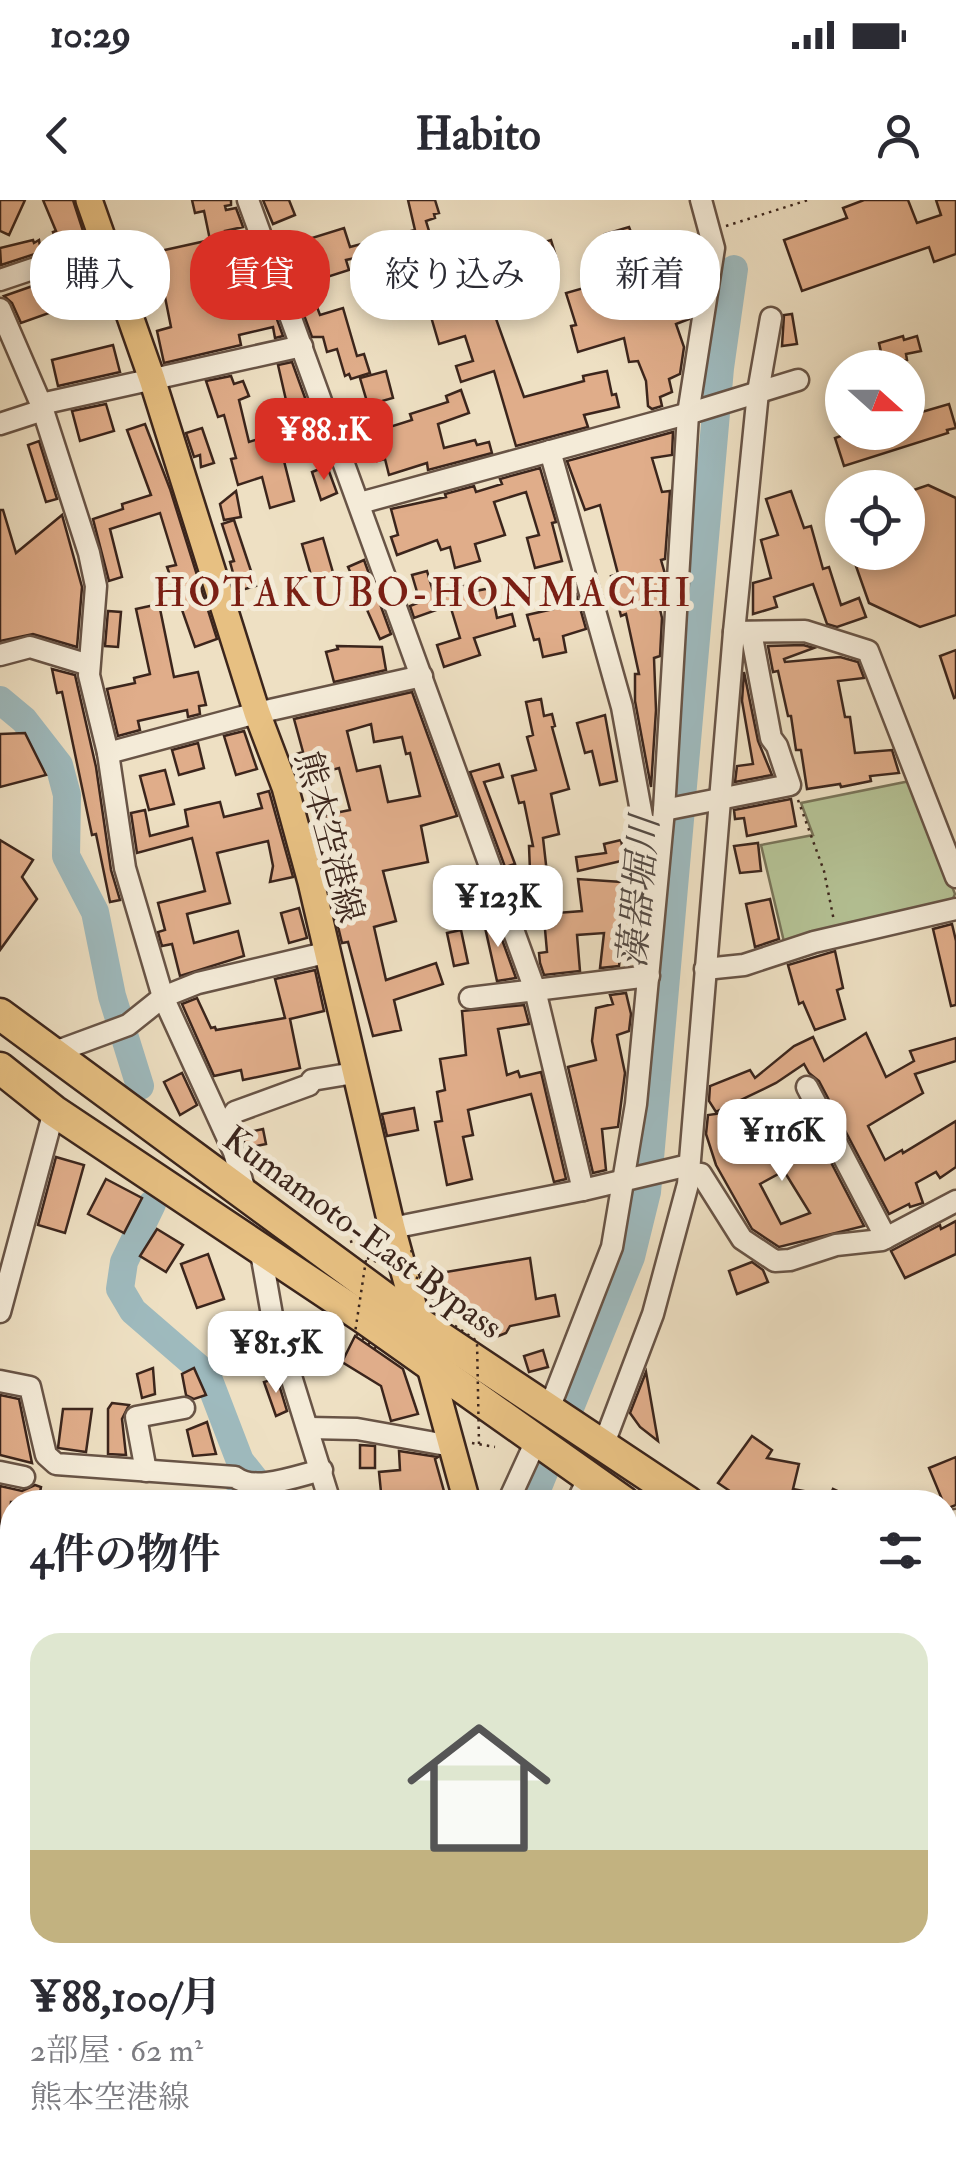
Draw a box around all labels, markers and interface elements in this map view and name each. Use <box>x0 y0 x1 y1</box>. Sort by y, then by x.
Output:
text: 10:29 <box>50 11 131 59</box>
text: Habito <box>415 107 541 163</box>
icon: back <box>30 108 85 163</box>
icon: person <box>871 108 926 163</box>
chip: 購入 <box>30 230 170 320</box>
chip: 賃貸 <box>190 230 330 320</box>
chip: 絞り込み <box>350 230 560 320</box>
chip: 新着 <box>580 230 720 320</box>
north arrow <box>825 350 925 450</box>
map controls <box>825 350 925 570</box>
pin: ¥88.1K <box>243 398 405 483</box>
text: ¥88.1K <box>277 410 371 450</box>
button: locate <box>825 470 925 570</box>
district label: HOTAKUBO-HONMACHI <box>153 568 693 619</box>
street label: 熊本空港線 <box>285 747 373 927</box>
water label: 藻器堀川 <box>608 810 670 970</box>
pin: ¥123K <box>428 865 568 950</box>
text: ¥123K <box>455 877 541 917</box>
pin: ¥116K <box>712 1099 852 1184</box>
text: ¥116K <box>739 1111 825 1151</box>
street label: Kumamoto-East Bypass <box>214 1117 511 1349</box>
pin: ¥81.5K <box>195 1311 357 1396</box>
text: ¥81.5K <box>230 1323 322 1363</box>
icon: filters <box>873 1523 928 1578</box>
text: 4件の物件 <box>30 1529 221 1581</box>
icon: home <box>389 1698 569 1878</box>
text: ¥88,100/月 <box>30 1972 222 2024</box>
text: 2部屋 · 62 m² <box>30 2031 203 2071</box>
text: 熊本空港線 <box>30 2078 190 2118</box>

